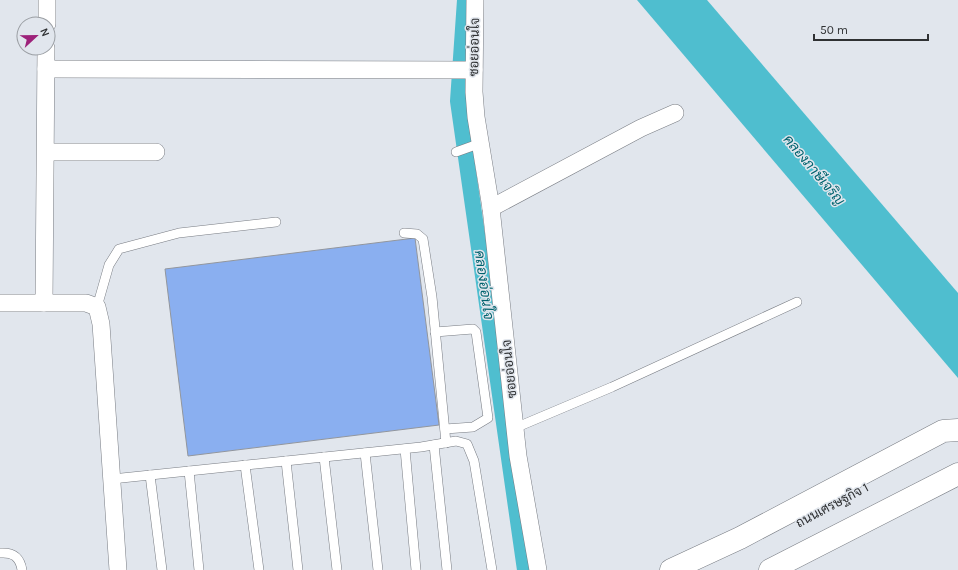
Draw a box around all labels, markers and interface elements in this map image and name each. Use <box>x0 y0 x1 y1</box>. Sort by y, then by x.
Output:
north arrow <box>16 16 56 56</box>
scale bar <box>814 16 928 42</box>
street label: ซอยอ่อนใจ <box>465 17 482 77</box>
text: 50 m <box>820 23 848 37</box>
text: N <box>37 26 52 39</box>
water label: คลองภาษีเจริญ <box>780 131 849 209</box>
water label: คลองอ่อนใจ <box>471 249 497 321</box>
street label: ซอยอ่อนใจ <box>497 339 520 399</box>
street label: ถนนเศรษฐกิจ 1 <box>793 479 871 531</box>

